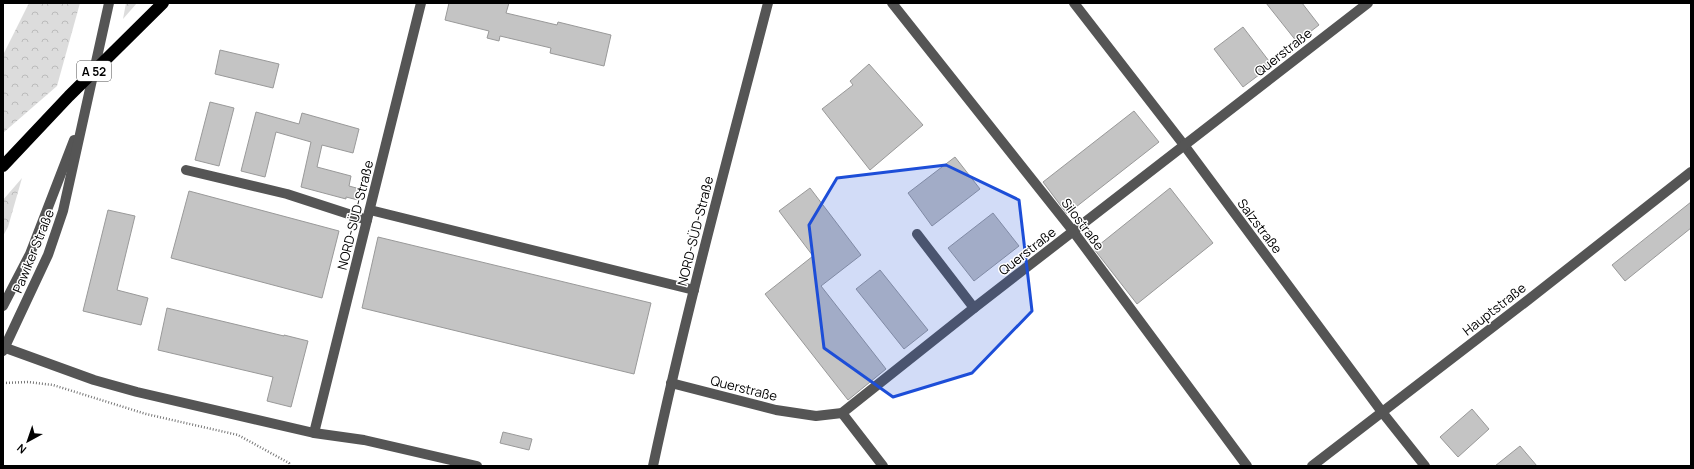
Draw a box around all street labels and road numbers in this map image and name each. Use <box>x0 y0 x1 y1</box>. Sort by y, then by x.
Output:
street label: Querstraße <box>1251 24 1316 80</box>
road number: A 52 <box>77 61 111 81</box>
street label: NORD-SÜD-Straße <box>333 158 377 272</box>
street label: NORD-SÜD-Straße <box>673 174 717 288</box>
street label: Silostraße <box>1058 194 1109 254</box>
street label: Salzstraße <box>1233 195 1287 257</box>
street label: Pawiker Straße <box>8 206 58 296</box>
street label: Querstraße <box>995 223 1060 279</box>
street label: Hauptstraße <box>1459 278 1530 339</box>
street label: Querstraße <box>709 371 780 405</box>

